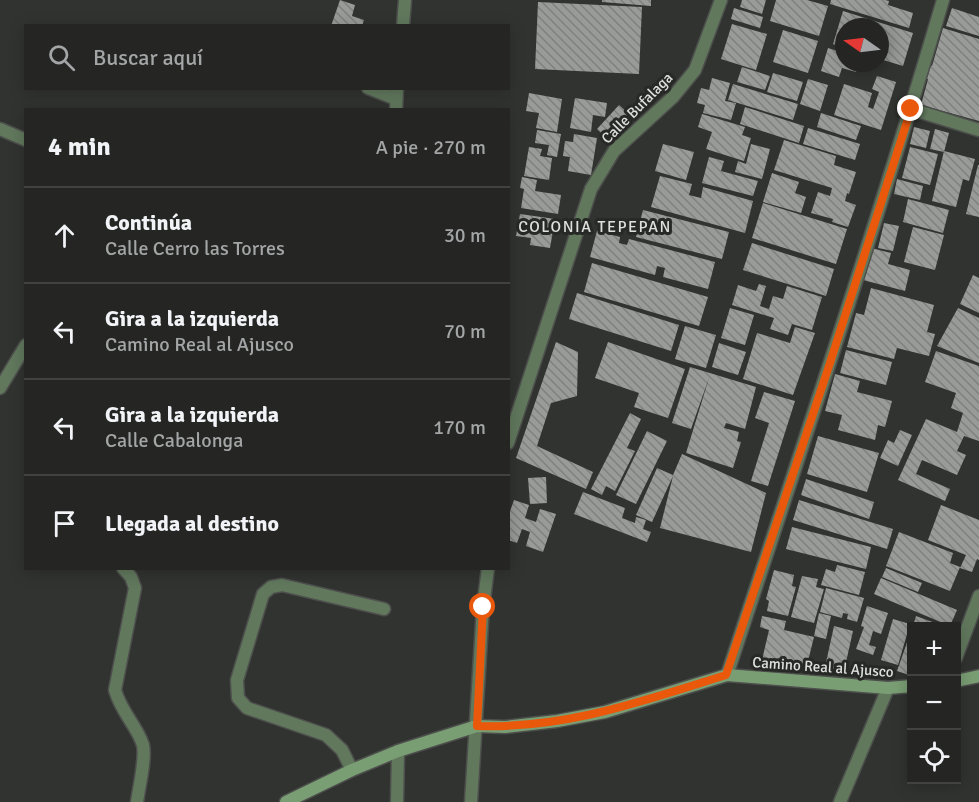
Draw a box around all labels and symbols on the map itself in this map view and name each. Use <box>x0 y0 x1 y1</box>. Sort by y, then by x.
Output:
north arrow <box>835 18 889 72</box>
street label: Calle Bufalaga <box>598 69 676 147</box>
route end <box>897 95 923 121</box>
district label: COLONIA TEPEPAN <box>518 217 672 237</box>
route start <box>469 593 495 619</box>
street label: Camino Real al Ajusco <box>752 653 894 681</box>

